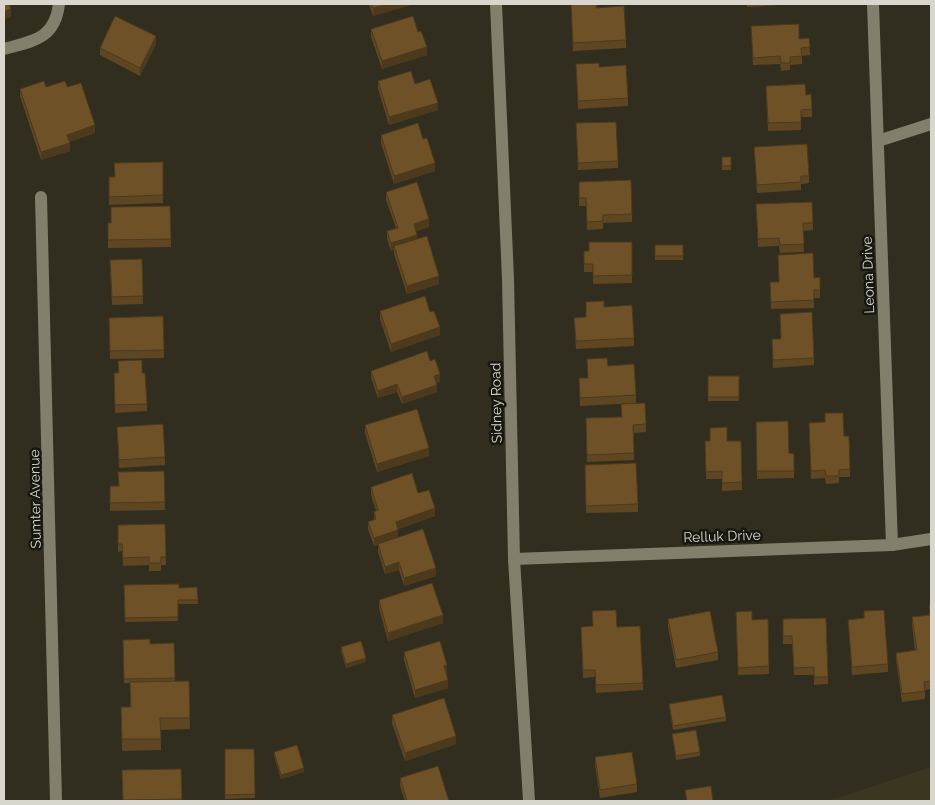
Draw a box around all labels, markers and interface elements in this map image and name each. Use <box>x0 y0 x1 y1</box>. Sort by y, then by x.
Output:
street label: Leona Drive <box>859 236 877 314</box>
street label: Sidney Road <box>487 362 505 444</box>
street label: Sumter Avenue <box>26 449 44 549</box>
street label: Relluk Drive <box>683 527 761 545</box>

